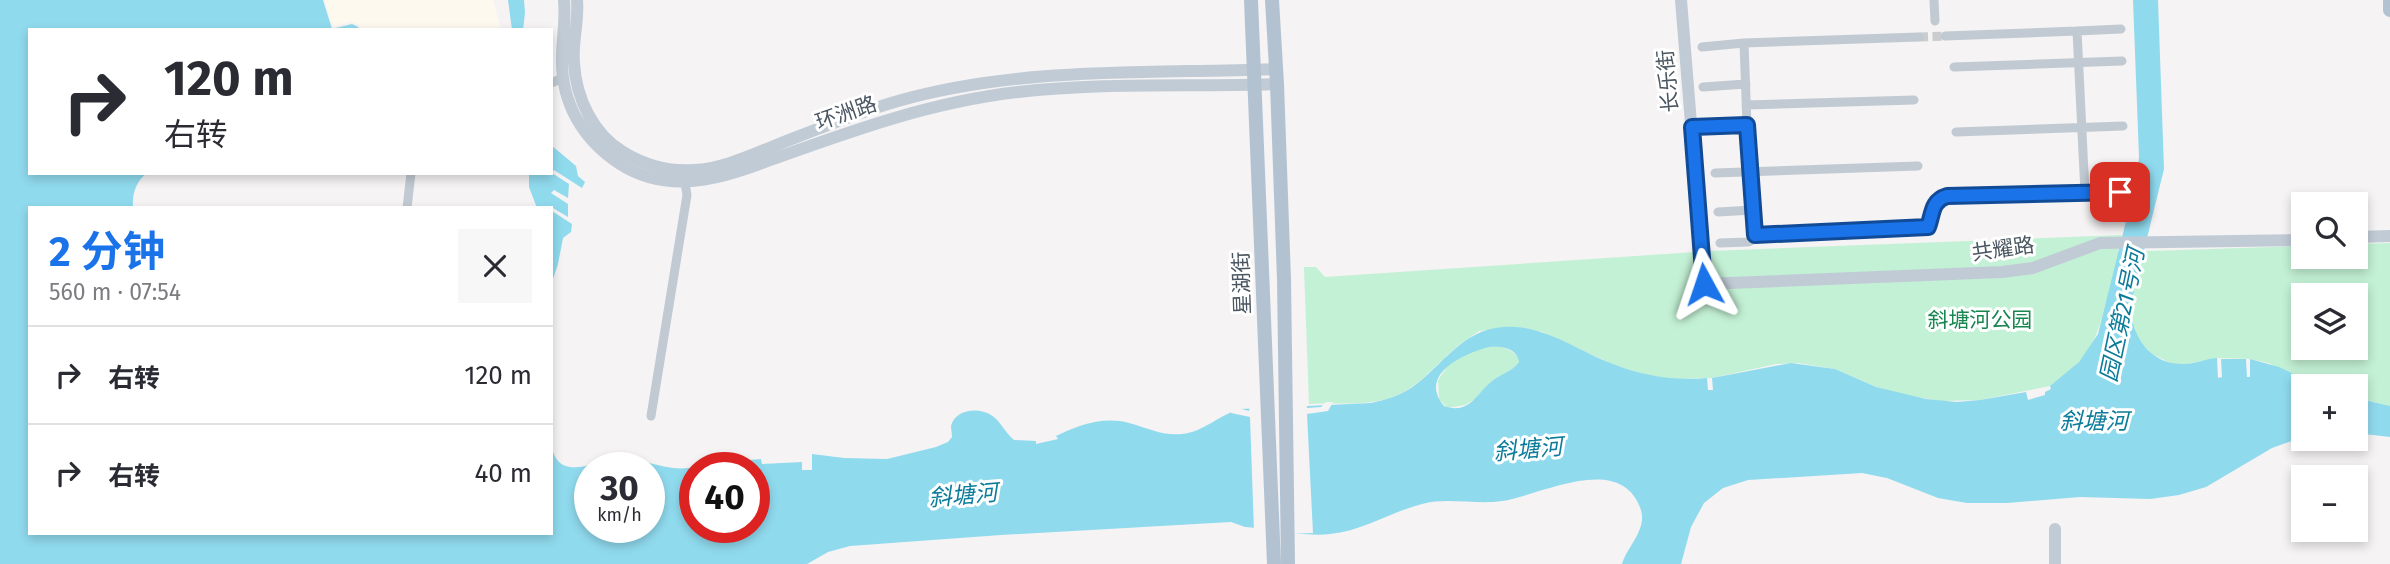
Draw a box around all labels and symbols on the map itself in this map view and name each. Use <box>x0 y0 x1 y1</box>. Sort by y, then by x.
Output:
street label: 长乐街 <box>1652 48 1684 114</box>
street label: 环洲路 <box>812 90 880 136</box>
pin <box>2090 162 2150 222</box>
street label: 共耀路 <box>1970 232 2036 266</box>
water label: 园区第21号河 <box>2094 242 2151 384</box>
position arrow <box>1667 247 1741 321</box>
street label: 星湖街 <box>1228 251 1256 315</box>
park label: 斜塘河公园 <box>1928 307 2033 333</box>
water label: 斜塘河 <box>2060 407 2133 435</box>
water label: 斜塘河 <box>1492 432 1568 466</box>
speed limit sign: 40 <box>679 452 770 543</box>
water label: 斜塘河 <box>927 478 1003 512</box>

